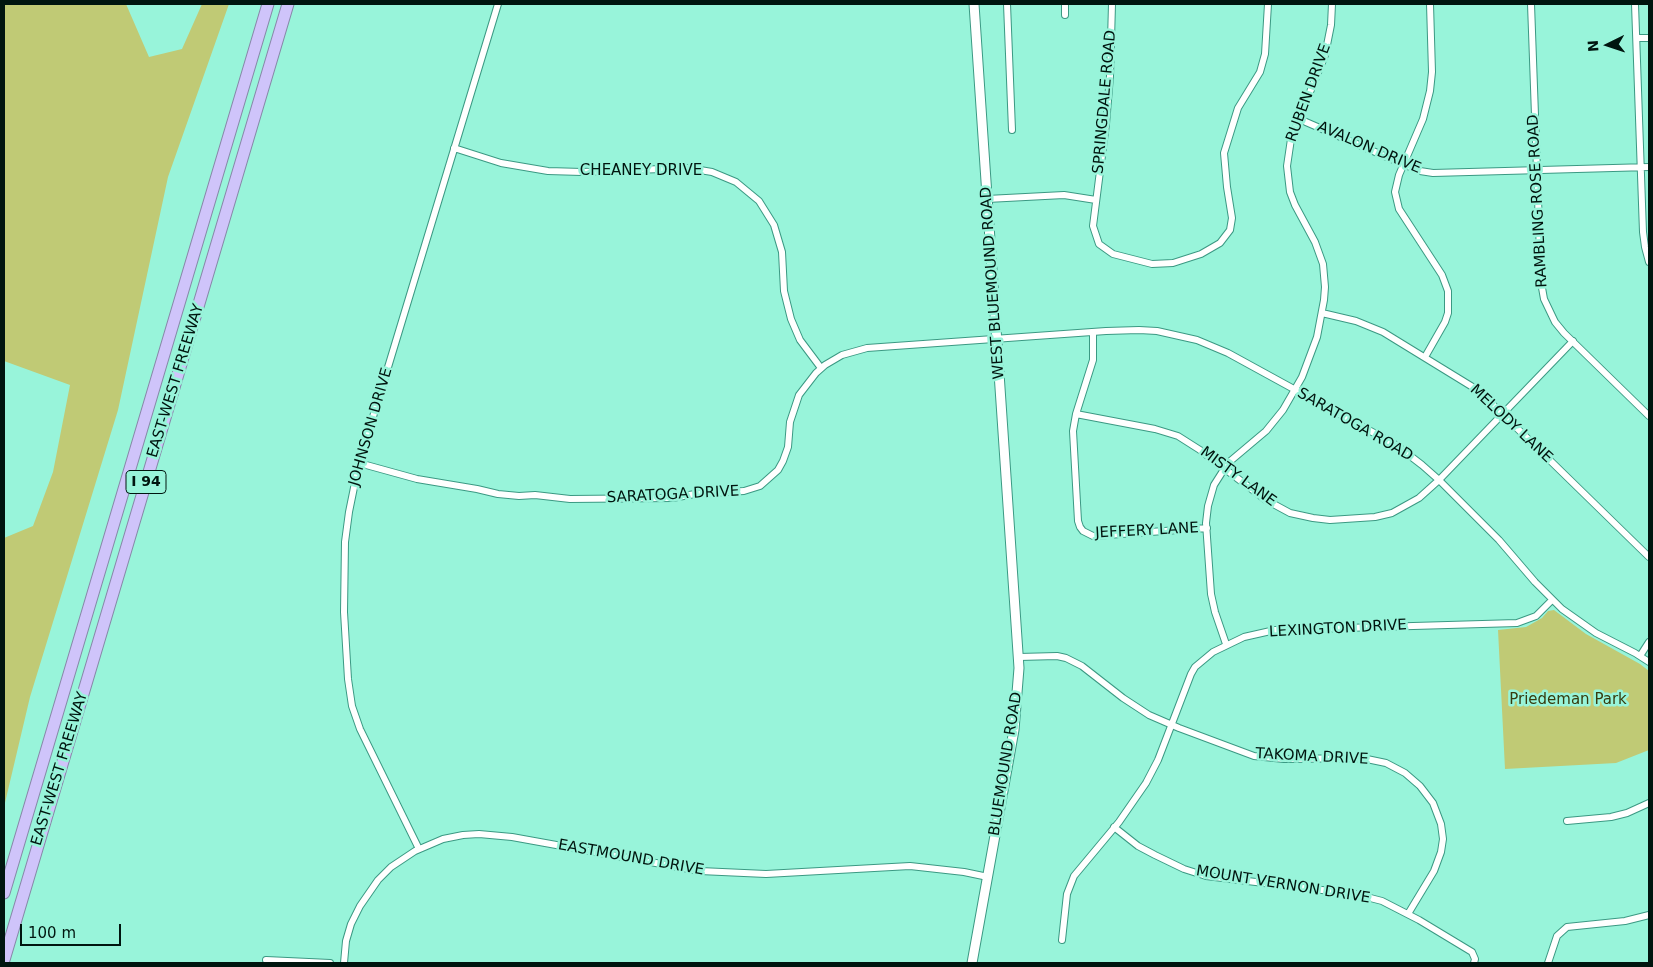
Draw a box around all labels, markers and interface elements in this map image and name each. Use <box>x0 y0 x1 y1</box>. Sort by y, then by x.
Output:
north arrow <box>1583 20 1633 70</box>
street label: SPRINGDALE ROAD <box>1090 29 1120 175</box>
text: N <box>1585 40 1601 52</box>
street label: RUBEN DRIVE <box>1283 41 1335 145</box>
street label: RAMBLING ROSE ROAD <box>1524 114 1552 288</box>
street label: AVALON DRIVE <box>1315 118 1423 178</box>
street label: CHEANEY DRIVE <box>580 162 702 180</box>
street label: WEST BLUEMOUND ROAD <box>977 186 1009 380</box>
street label: EAST-WEST FREEWAY <box>144 302 208 460</box>
street label: JOHNSON DRIVE <box>346 366 396 488</box>
street label: MELODY LANE <box>1466 381 1556 467</box>
street label: SARATOGA ROAD <box>1294 385 1416 465</box>
street label: MISTY LANE <box>1196 443 1280 511</box>
road number: I 94 <box>126 471 166 494</box>
street label: SARATOGA DRIVE <box>606 483 740 507</box>
street label: JEFFERY LANE <box>1095 519 1199 543</box>
street label: LEXINGTON DRIVE <box>1269 616 1407 642</box>
street label: EAST-WEST FREEWAY <box>28 690 92 848</box>
street label: BLUEMOUND ROAD <box>986 691 1026 837</box>
park label: Priedeman Park <box>1509 691 1627 709</box>
street label: TAKOMA DRIVE <box>1255 745 1369 769</box>
street label: EASTMOUND DRIVE <box>557 836 705 880</box>
street label: MOUNT VERNON DRIVE <box>1195 862 1371 908</box>
scale bar <box>22 914 124 946</box>
text: 100 m <box>28 924 76 942</box>

